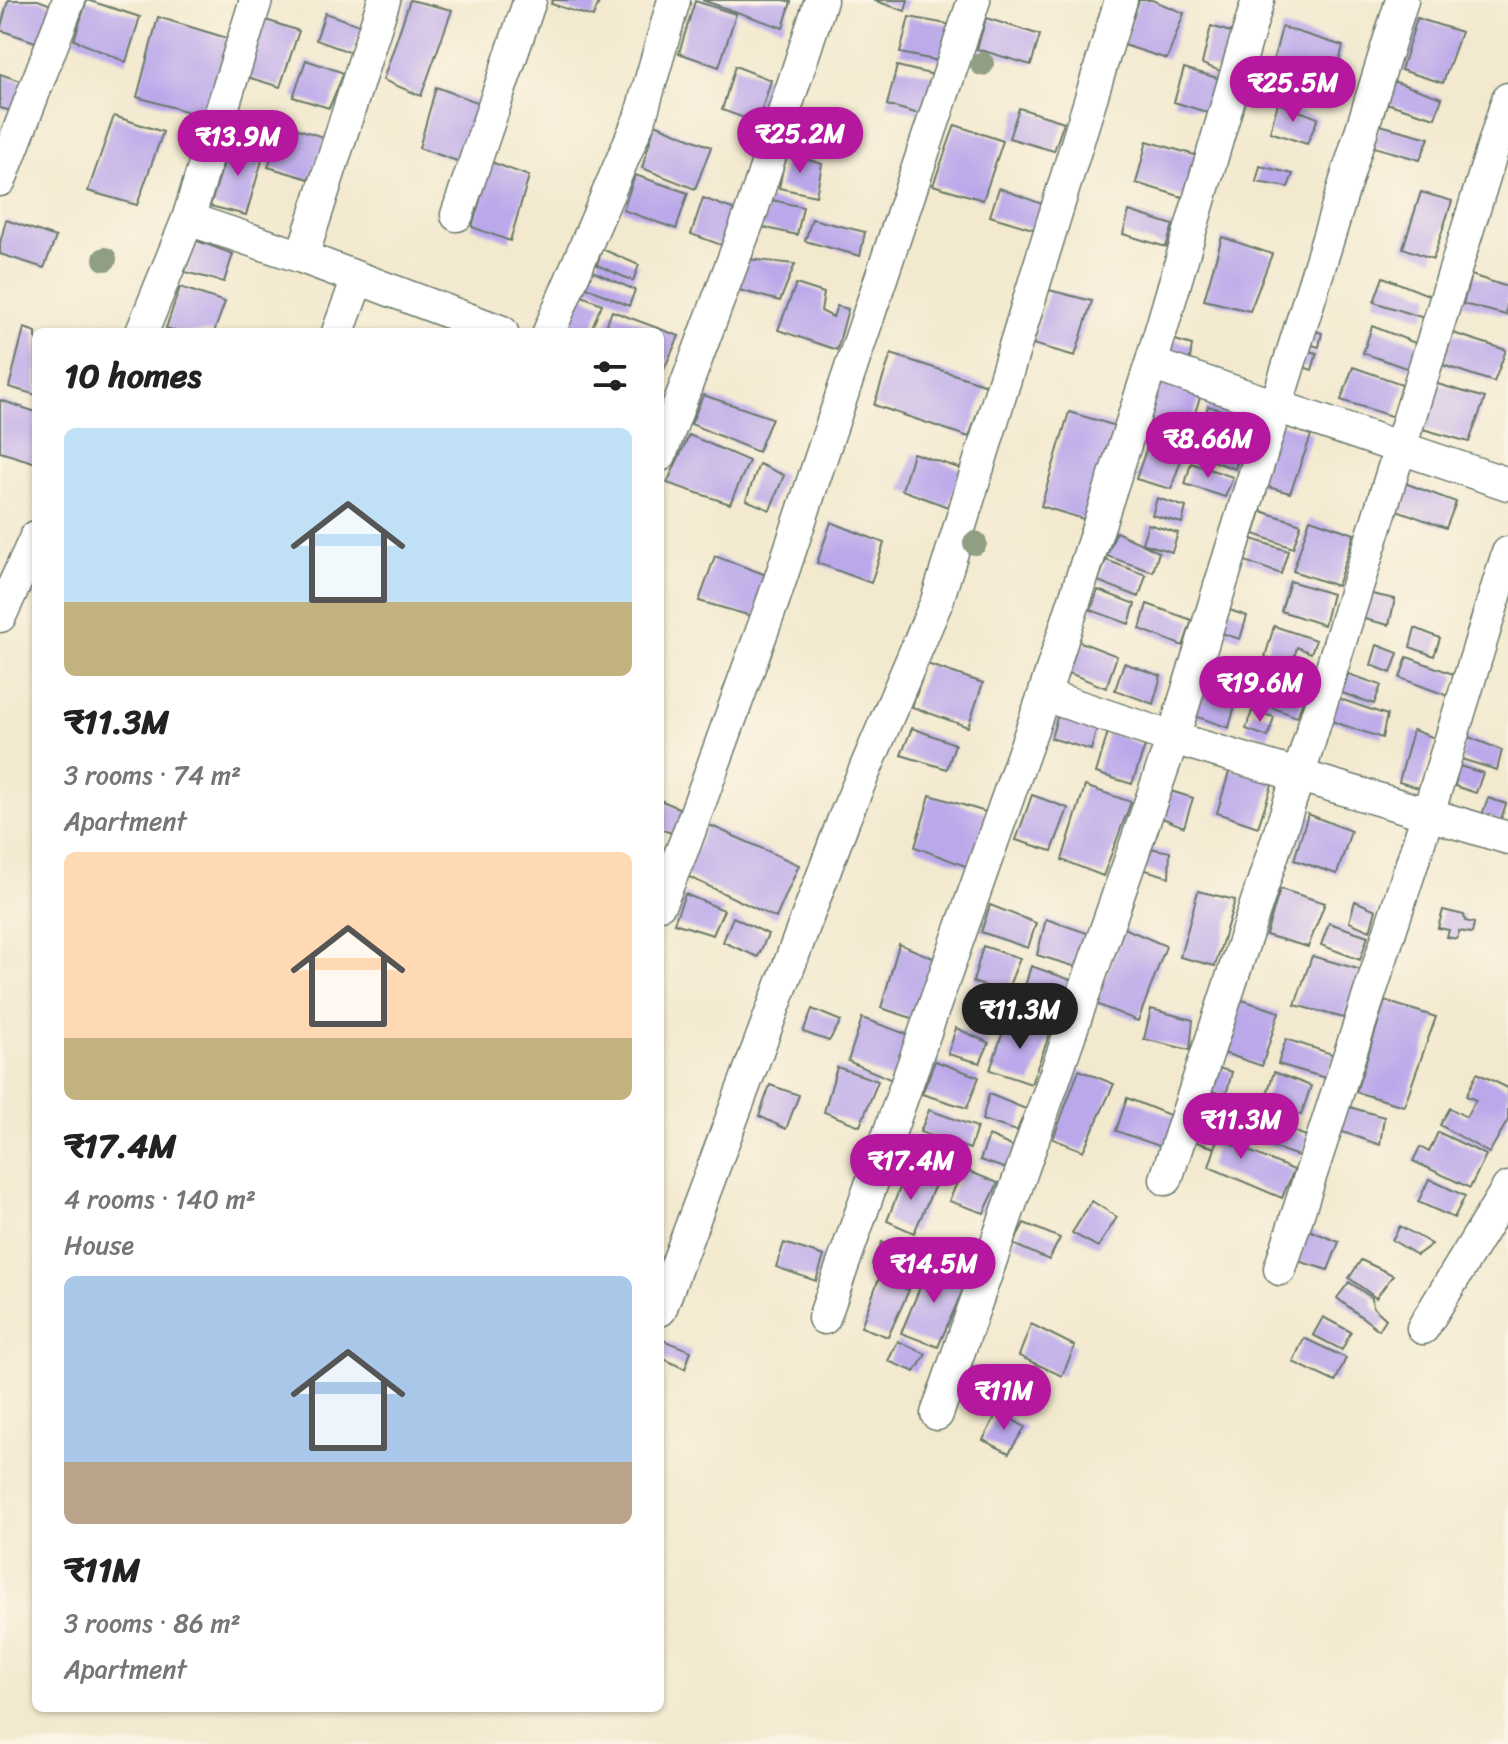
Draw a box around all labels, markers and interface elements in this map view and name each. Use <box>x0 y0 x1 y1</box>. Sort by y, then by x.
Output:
pin: ₹25.5M <box>1228 56 1358 124</box>
text: ₹25.5M <box>1248 59 1338 105</box>
pin: ₹25.2M <box>735 107 865 175</box>
pin: ₹13.9M <box>173 110 303 178</box>
text: ₹25.2M <box>755 110 845 156</box>
text: ₹13.9M <box>195 113 281 159</box>
text: 10 homes <box>64 346 202 406</box>
icon: filters <box>588 354 632 398</box>
pin: ₹8.66M <box>1143 412 1273 480</box>
text: ₹8.66M <box>1164 415 1252 461</box>
icon: home <box>276 480 420 624</box>
pin: ₹19.6M <box>1195 656 1325 724</box>
text: ₹19.6M <box>1217 659 1303 705</box>
text: ₹11.3M <box>64 692 169 752</box>
text: 3 rooms · 74 m² <box>64 752 241 798</box>
text: Apartment <box>64 798 187 844</box>
icon: home <box>276 904 420 1048</box>
pin: ₹11.3M <box>955 983 1085 1051</box>
text: ₹11.3M <box>980 986 1060 1032</box>
pin: ₹11.3M <box>1176 1093 1306 1161</box>
text: ₹11.3M <box>1201 1096 1281 1142</box>
text: ₹17.4M <box>64 1116 176 1176</box>
pin: ₹17.4M <box>846 1134 976 1202</box>
text: ₹17.4M <box>868 1137 954 1183</box>
text: 4 rooms · 140 m² <box>64 1176 256 1222</box>
text: House <box>64 1222 134 1268</box>
pin: ₹14.5M <box>869 1237 999 1305</box>
text: ₹14.5M <box>891 1240 977 1286</box>
icon: home <box>276 1328 420 1472</box>
pin: ₹11M <box>957 1364 1051 1432</box>
text: ₹11M <box>975 1367 1033 1413</box>
text: ₹11M <box>64 1540 140 1600</box>
text: 3 rooms · 86 m² <box>64 1600 241 1646</box>
text: Apartment <box>64 1646 187 1692</box>

